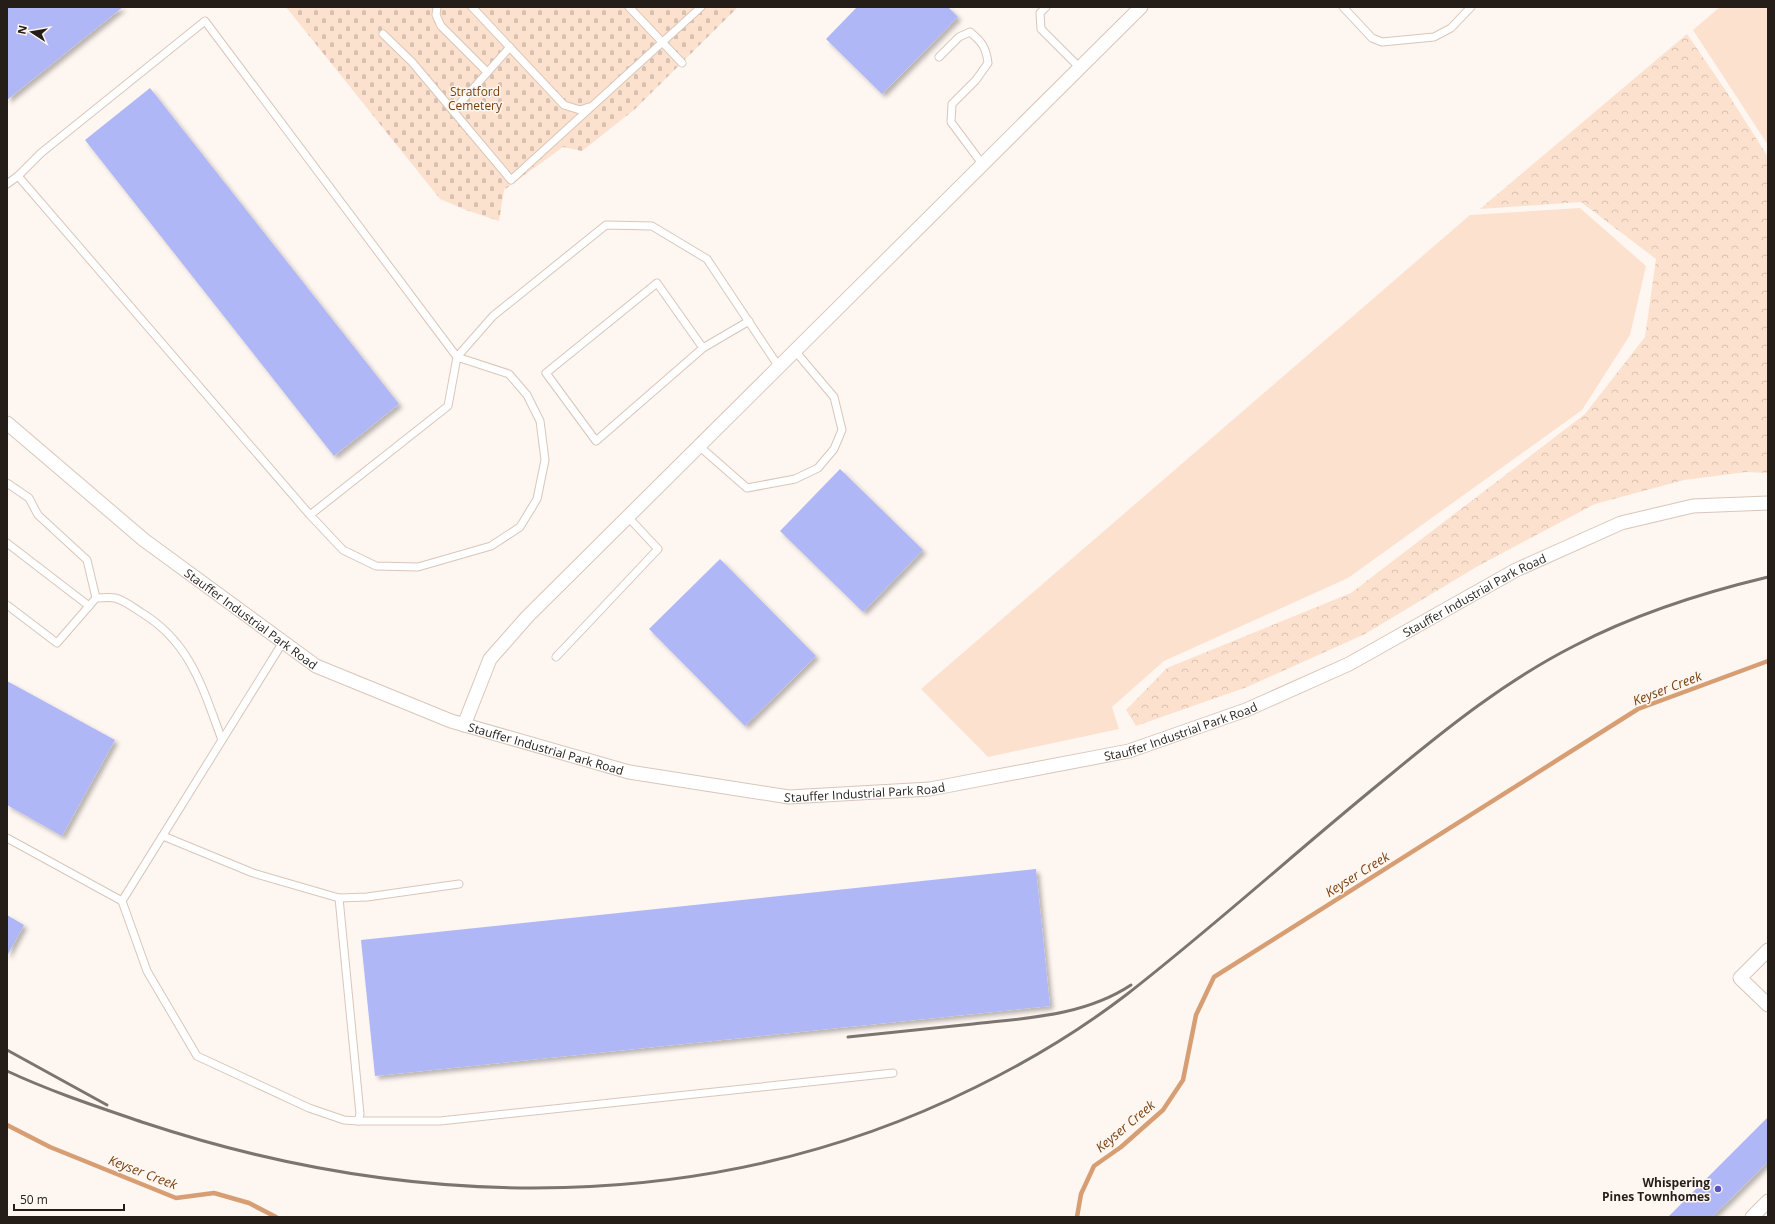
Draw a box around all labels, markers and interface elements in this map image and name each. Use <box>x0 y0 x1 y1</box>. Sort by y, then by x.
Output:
north arrow <box>12 12 52 52</box>
text: N <box>13 24 30 36</box>
park label: Stratford Cemetery <box>448 83 503 114</box>
street label: Stauffer Industrial Park Road <box>1399 549 1549 641</box>
street label: Stauffer Industrial Park Road <box>181 564 321 673</box>
water label: Keyser Creek <box>1630 666 1705 709</box>
street label: Stauffer Industrial Park Road <box>1102 698 1260 764</box>
street label: Stauffer Industrial Park Road <box>466 718 626 779</box>
street label: Stauffer Industrial Park Road <box>783 778 946 806</box>
water label: Keyser Creek <box>1322 847 1393 901</box>
water label: Keyser Creek <box>1091 1095 1159 1156</box>
water label: Keyser Creek <box>106 1151 181 1194</box>
place label: Whispering Pines Townhomes <box>1602 1174 1710 1205</box>
marker: Whispering Pines Townhomes <box>1713 1184 1723 1194</box>
scale bar <box>14 1186 124 1212</box>
text: 50 m <box>20 1191 48 1208</box>

